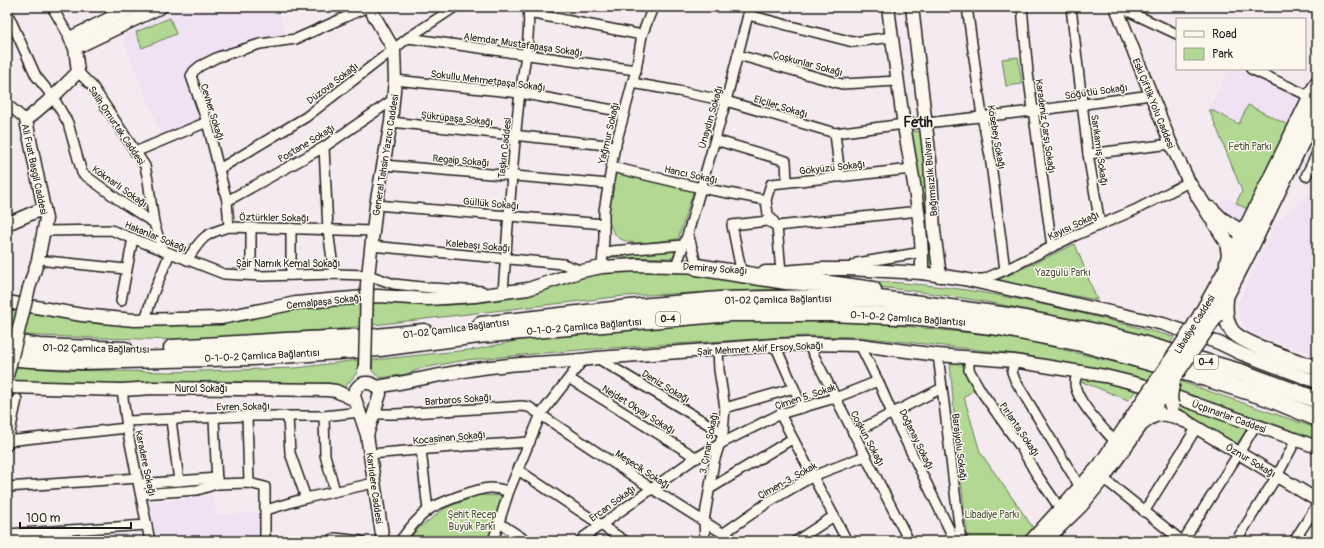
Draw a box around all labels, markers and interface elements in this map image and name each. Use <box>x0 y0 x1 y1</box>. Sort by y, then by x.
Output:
legend <box>1176 18 1306 70</box>
text: Road <box>1212 27 1237 42</box>
street label: Alemdar Mustafapaşa Sokağı <box>463 31 583 59</box>
text: Park <box>1212 47 1233 62</box>
street label: Çoşkunlar Sokağı <box>772 49 844 79</box>
street label: Eski Çiftlik Yolu Caddesi <box>1129 57 1177 150</box>
street label: Düzova Sokağı <box>305 61 361 107</box>
street label: Sokullu Mehmetpaşa Sokağı <box>430 68 546 94</box>
street label: Karadeniz Çarşı Sokağı <box>1032 78 1058 174</box>
street label: Cevher Sokağı <box>198 82 226 142</box>
street label: Söğütlü Sokağı <box>1064 82 1128 102</box>
street label: Salih Omurtak Caddesi <box>85 84 147 167</box>
street label: Ünaydın Sokağı <box>696 85 726 150</box>
street label: General Tahsin Yazıcı Caddesi <box>370 93 402 217</box>
street label: Elçiler Sokağı <box>752 93 809 121</box>
street label: Yağmur Sokağı <box>596 101 622 166</box>
street label: Kösebey Sokağı <box>984 104 1008 170</box>
street label: Şükrüpaşa Sokağı <box>420 109 494 129</box>
district label: Fetih <box>903 114 933 131</box>
street label: Sarıkamış Sokağı <box>1088 114 1110 186</box>
street label: Taşkın Caddesi <box>496 117 514 179</box>
street label: Postane Sokağı <box>276 122 337 166</box>
street label: Ali Fuat Başgil Caddesi <box>19 123 50 216</box>
street label: Bağımsızlık Bulvarı <box>922 137 940 217</box>
park label: Fetih Parkı <box>1228 141 1272 153</box>
street label: Regaip Sokağı <box>432 153 490 169</box>
street label: Gökyüzü Sokağı <box>799 159 866 177</box>
street label: Köknarlı Sokağı <box>89 163 149 210</box>
street label: Hancı Sokağı <box>663 163 719 186</box>
street label: Güllük Sokağı <box>462 196 519 212</box>
street label: Kayısı Sokağı <box>1046 209 1101 243</box>
street label: Öztürkler Sokağı <box>239 210 309 225</box>
street label: Hakanlar Sokağı <box>123 219 188 255</box>
street label: Kalebaşı Sokağı <box>445 237 511 255</box>
street label: Şair Namık Kemal Sokağı <box>236 258 340 270</box>
street label: Demiray Sokağı <box>682 261 747 277</box>
park label: Yazgülü Parkı <box>1034 267 1091 279</box>
street label: Cemalpaşa Sokağı <box>286 292 362 312</box>
street label: O1-O2 Çamlıca Bağlantısı <box>724 293 832 307</box>
street label: Libadiye Caddesi <box>1172 293 1218 356</box>
street label: O-1-O-2 Çamlıca Bağlantısı <box>850 309 966 329</box>
road number: O-4 <box>656 312 680 326</box>
street label: O-1-O-2 Çamlıca Bağlantısı <box>526 316 642 338</box>
street label: O1-O2 Çamlıca Bağlantısı <box>402 317 510 341</box>
street label: Şair Mehmet Akif Ersoy Sokağı <box>697 340 824 358</box>
street label: O1-O2 Çamlıca Bağlantısı <box>42 342 150 356</box>
street label: O-1-O-2 Çamlıca Bağlantısı <box>204 347 320 365</box>
road number: O-4 <box>1194 355 1218 369</box>
street label: Deniz Sokağı <box>639 368 692 406</box>
street label: Çimen 5. Sokak <box>773 381 838 412</box>
street label: Nurol Sokağı <box>174 383 228 395</box>
street label: Nejdet Okyay Sokağı <box>600 383 677 437</box>
street label: Barbaros Sokağı <box>424 392 492 408</box>
street label: Üçpınarlar Caddesi <box>1190 398 1268 436</box>
street label: Pırlanta Sokağı <box>997 400 1042 459</box>
street label: Evren Sokağı <box>216 401 270 413</box>
street label: Doğanay Sokağı <box>896 407 936 472</box>
street label: Coşkun Sokağı <box>848 409 887 468</box>
street label: 3. Çınar Sokağı <box>697 411 721 475</box>
street label: Barajyolu Sokağı <box>949 413 969 482</box>
street label: Karadere Sokağı <box>132 429 158 497</box>
street label: Kocasinan Sokağı <box>412 429 486 447</box>
street label: Öznur Sokağı <box>1223 440 1278 481</box>
street label: Meşecik Sokağı <box>613 448 672 492</box>
street label: Karlıdere Caddesi <box>363 452 385 525</box>
street label: Çimen-3. Sokak <box>756 459 820 502</box>
street label: Ercan Sokağı <box>587 483 638 525</box>
scale bar <box>20 504 131 530</box>
park label: Şehit Recep Büyük Parkı <box>447 509 497 533</box>
park label: Libadiye Parkı <box>964 509 1020 521</box>
text: 100 m <box>26 511 61 526</box>

